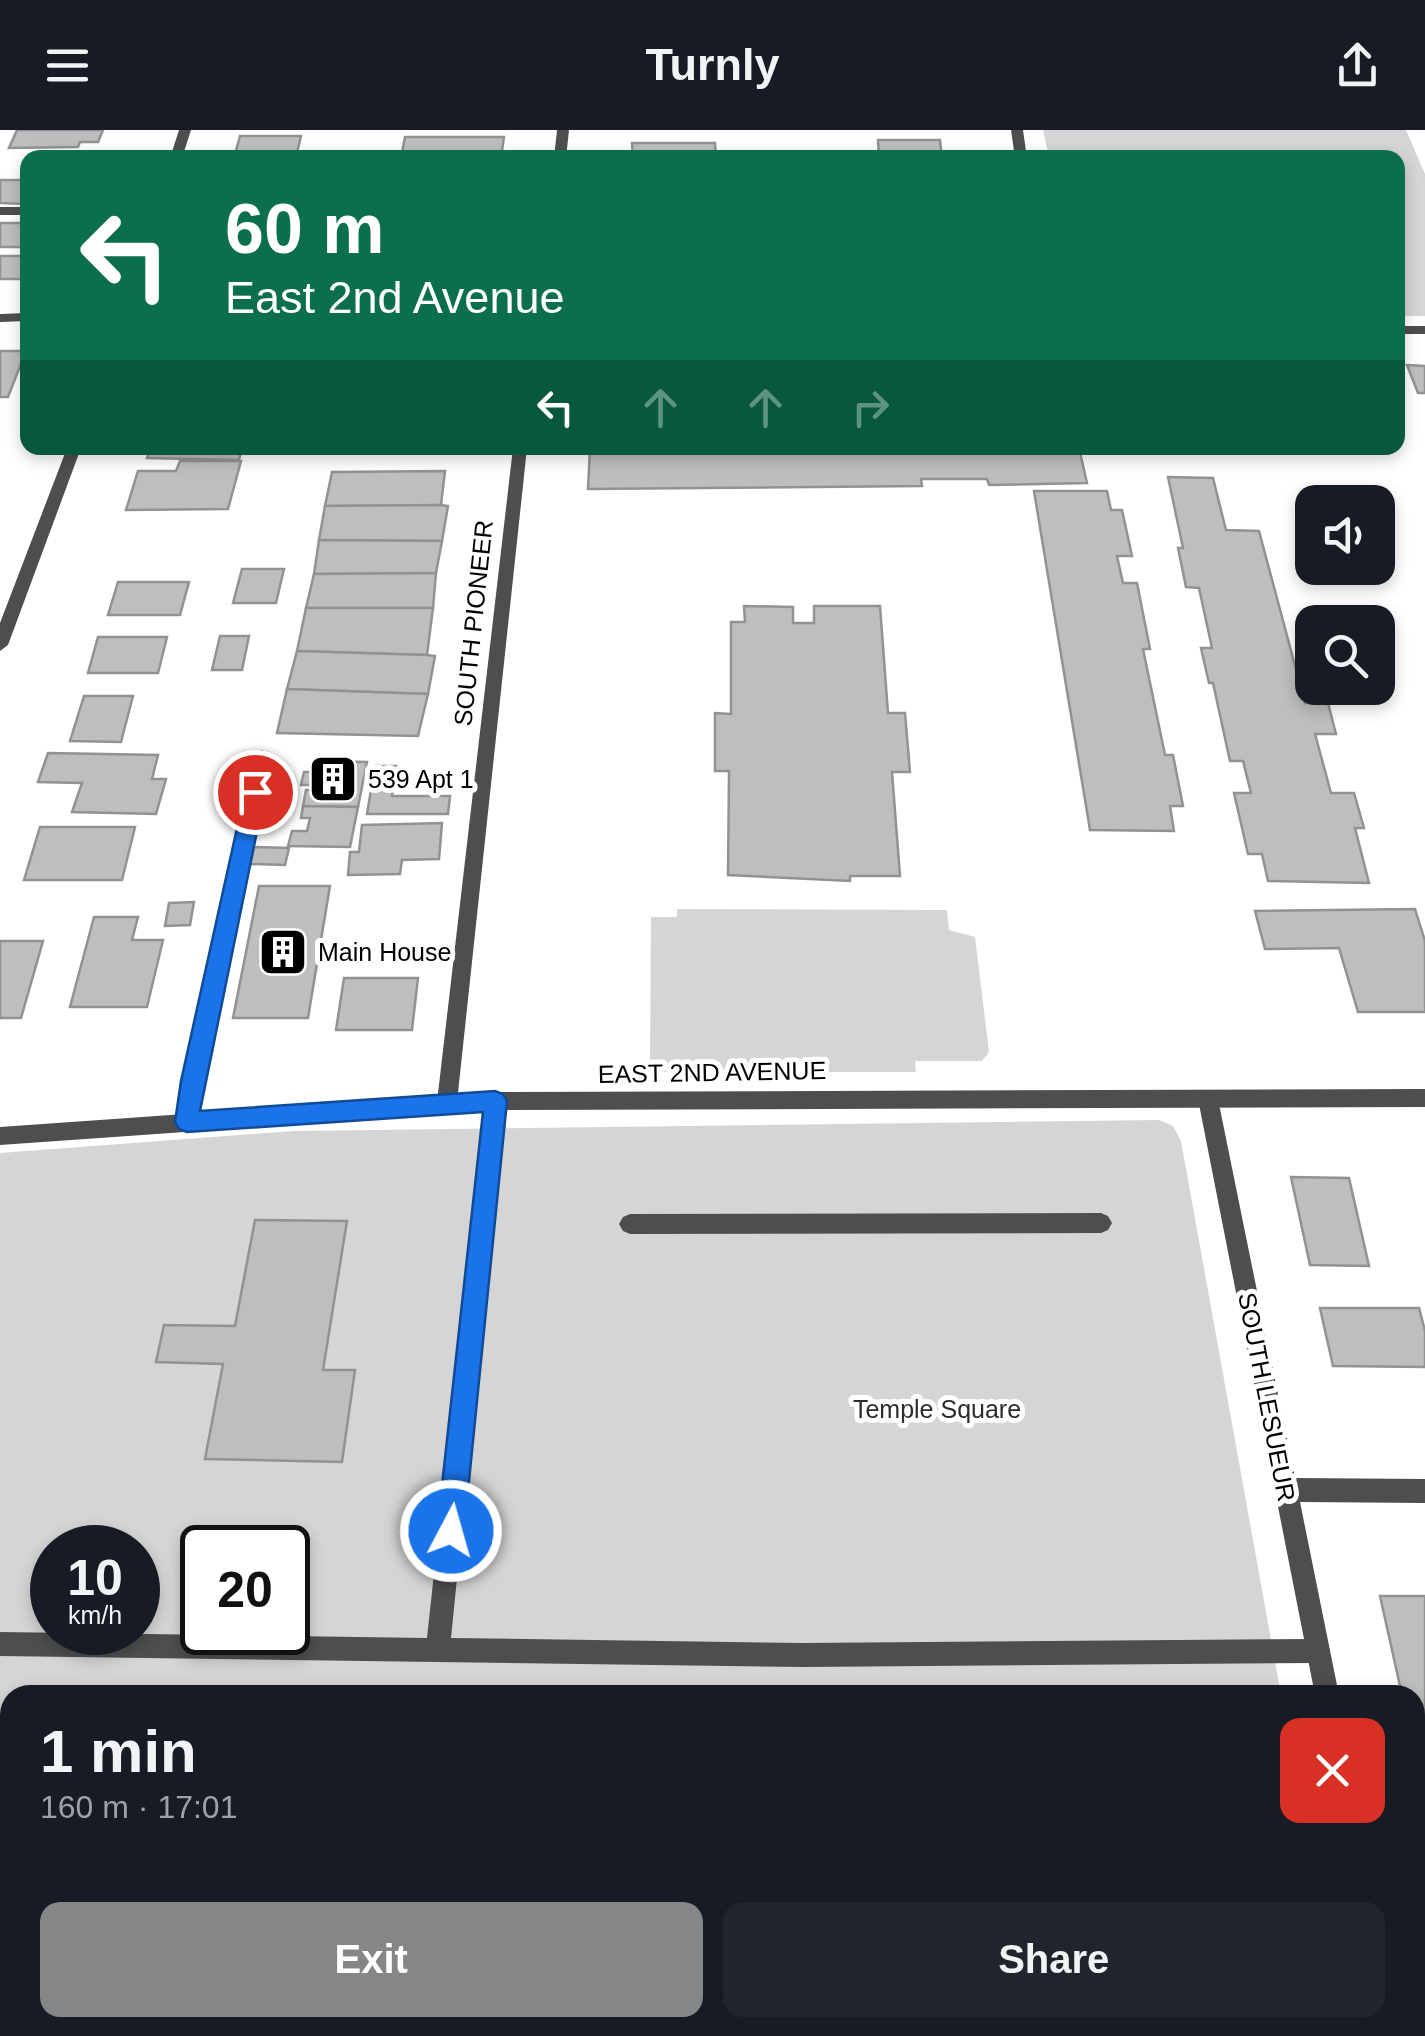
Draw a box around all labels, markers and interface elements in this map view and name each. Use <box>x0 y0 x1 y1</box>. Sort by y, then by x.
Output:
icon: menu <box>40 38 95 93</box>
icon: share <box>1330 38 1385 93</box>
text: Turnly <box>645 39 780 90</box>
icon: left <box>60 190 190 320</box>
text: 60 m <box>225 190 385 268</box>
text: East 2nd Avenue <box>225 272 564 323</box>
icon: left <box>528 380 583 435</box>
icon: ahead <box>633 380 688 435</box>
icon: ahead <box>738 380 793 435</box>
icon: right <box>843 380 898 435</box>
map controls <box>1295 485 1395 705</box>
button: sound <box>1295 485 1395 585</box>
street label: SOUTH PIONEER <box>448 519 498 727</box>
button: search <box>1295 605 1395 705</box>
pin <box>213 750 298 835</box>
building icon: 539 Apt 1 <box>307 753 359 805</box>
icon: arrive <box>228 765 283 820</box>
place label: 539 Apt 1 <box>368 765 474 793</box>
building icon: Main House <box>257 926 309 978</box>
place label: Main House <box>318 938 451 966</box>
street label: EAST 2ND AVENUE <box>598 1056 826 1088</box>
street label: SOUTH LESUEUR <box>1233 1290 1301 1504</box>
park label: Temple Square <box>853 1395 1021 1423</box>
position arrow <box>399 1479 503 1583</box>
speed limit sign: 20 <box>180 1525 310 1655</box>
text: 10 <box>67 1550 123 1606</box>
text: km/h <box>68 1601 122 1629</box>
text: 1 min <box>40 1718 197 1785</box>
button: close <box>1280 1718 1385 1823</box>
text: 160 m · 17:01 <box>40 1789 237 1825</box>
button: Exit <box>40 1902 703 2017</box>
button: Share <box>723 1902 1385 2017</box>

